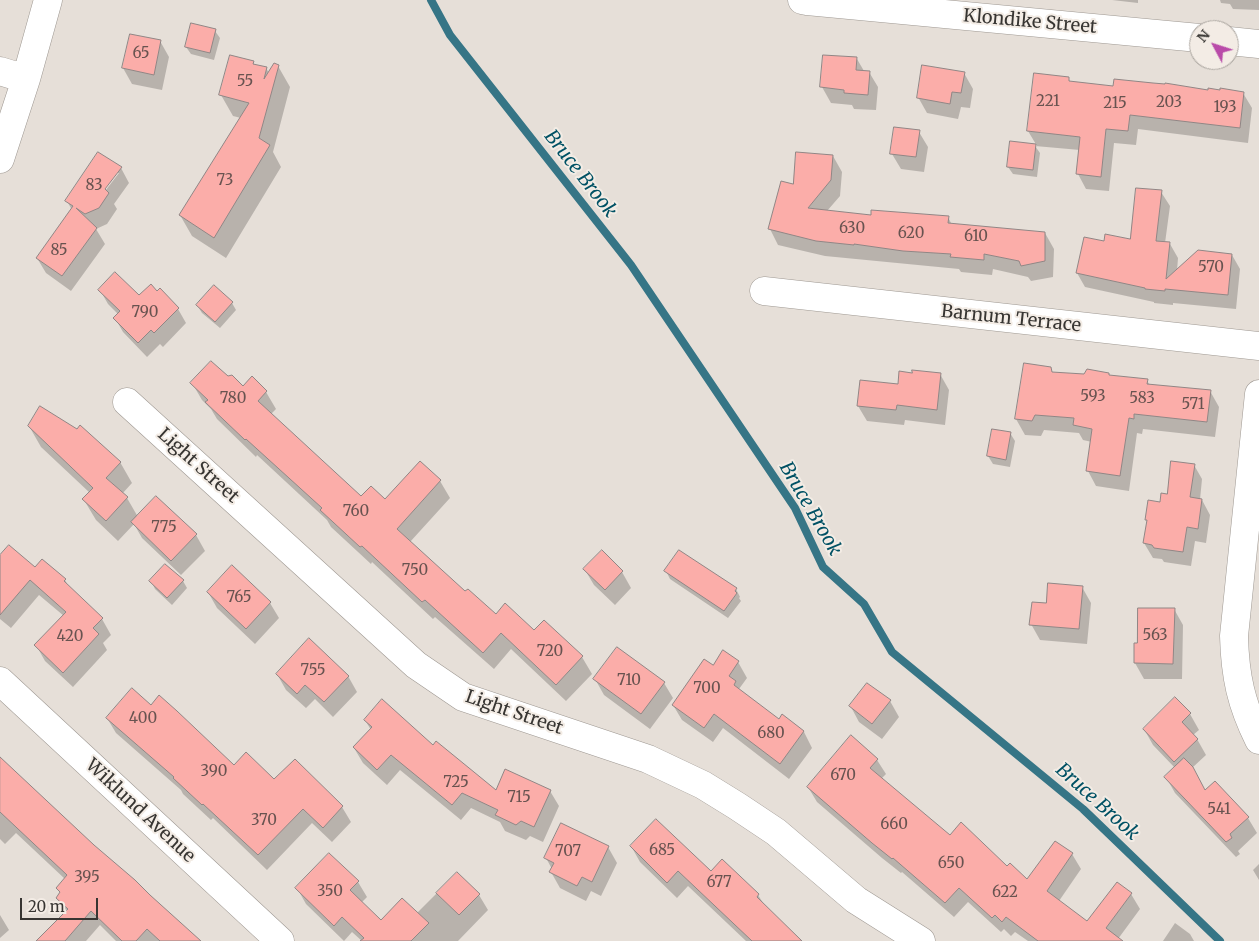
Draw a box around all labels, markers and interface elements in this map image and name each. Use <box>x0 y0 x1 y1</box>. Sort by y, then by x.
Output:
street label: Klondike Street <box>962 5 1098 39</box>
north arrow <box>1189 20 1239 70</box>
text: N <box>1193 26 1214 46</box>
house number: 65 <box>132 45 150 63</box>
house number: 55 <box>237 73 253 91</box>
house number: 221 <box>1036 93 1060 111</box>
house number: 203 <box>1156 94 1182 112</box>
house number: 215 <box>1103 95 1127 113</box>
house number: 193 <box>1213 99 1237 117</box>
water label: Bruce Brook <box>539 126 621 222</box>
house number: 73 <box>217 172 233 190</box>
house number: 83 <box>86 177 102 195</box>
house number: 630 <box>839 220 865 238</box>
house number: 620 <box>898 225 924 243</box>
house number: 610 <box>964 228 988 246</box>
house number: 85 <box>50 242 68 260</box>
house number: 570 <box>1198 259 1224 277</box>
street label: Barnum Terrace <box>940 301 1082 337</box>
house number: 790 <box>131 304 159 322</box>
house number: 593 <box>1080 388 1106 406</box>
house number: 780 <box>220 390 246 408</box>
house number: 583 <box>1129 390 1155 408</box>
house number: 571 <box>1181 396 1205 414</box>
street label: Light Street <box>153 424 243 508</box>
water label: Bruce Brook <box>774 458 846 560</box>
house number: 760 <box>343 503 369 521</box>
house number: 775 <box>151 519 177 537</box>
house number: 750 <box>402 562 428 580</box>
house number: 765 <box>227 589 251 607</box>
house number: 563 <box>1142 627 1168 645</box>
house number: 420 <box>57 628 83 646</box>
house number: 720 <box>537 643 563 661</box>
house number: 755 <box>301 662 325 680</box>
house number: 710 <box>617 672 641 690</box>
house number: 700 <box>693 680 721 698</box>
street label: Light Street <box>462 686 566 740</box>
house number: 400 <box>129 710 157 728</box>
house number: 680 <box>757 725 785 743</box>
street label: Wiklund Avenue <box>81 755 199 867</box>
water label: Bruce Brook <box>1051 759 1143 845</box>
house number: 390 <box>201 763 227 781</box>
house number: 670 <box>830 767 856 785</box>
house number: 725 <box>443 774 469 792</box>
house number: 715 <box>507 789 531 807</box>
house number: 541 <box>1207 801 1231 819</box>
house number: 370 <box>251 812 277 830</box>
house number: 660 <box>880 816 908 834</box>
house number: 685 <box>649 842 675 860</box>
house number: 707 <box>555 843 581 861</box>
house number: 650 <box>938 855 964 873</box>
house number: 395 <box>74 869 100 887</box>
house number: 677 <box>707 874 731 892</box>
house number: 350 <box>317 883 343 901</box>
house number: 622 <box>992 884 1018 902</box>
scale bar <box>22 888 100 920</box>
text: 20 m <box>28 897 65 916</box>

